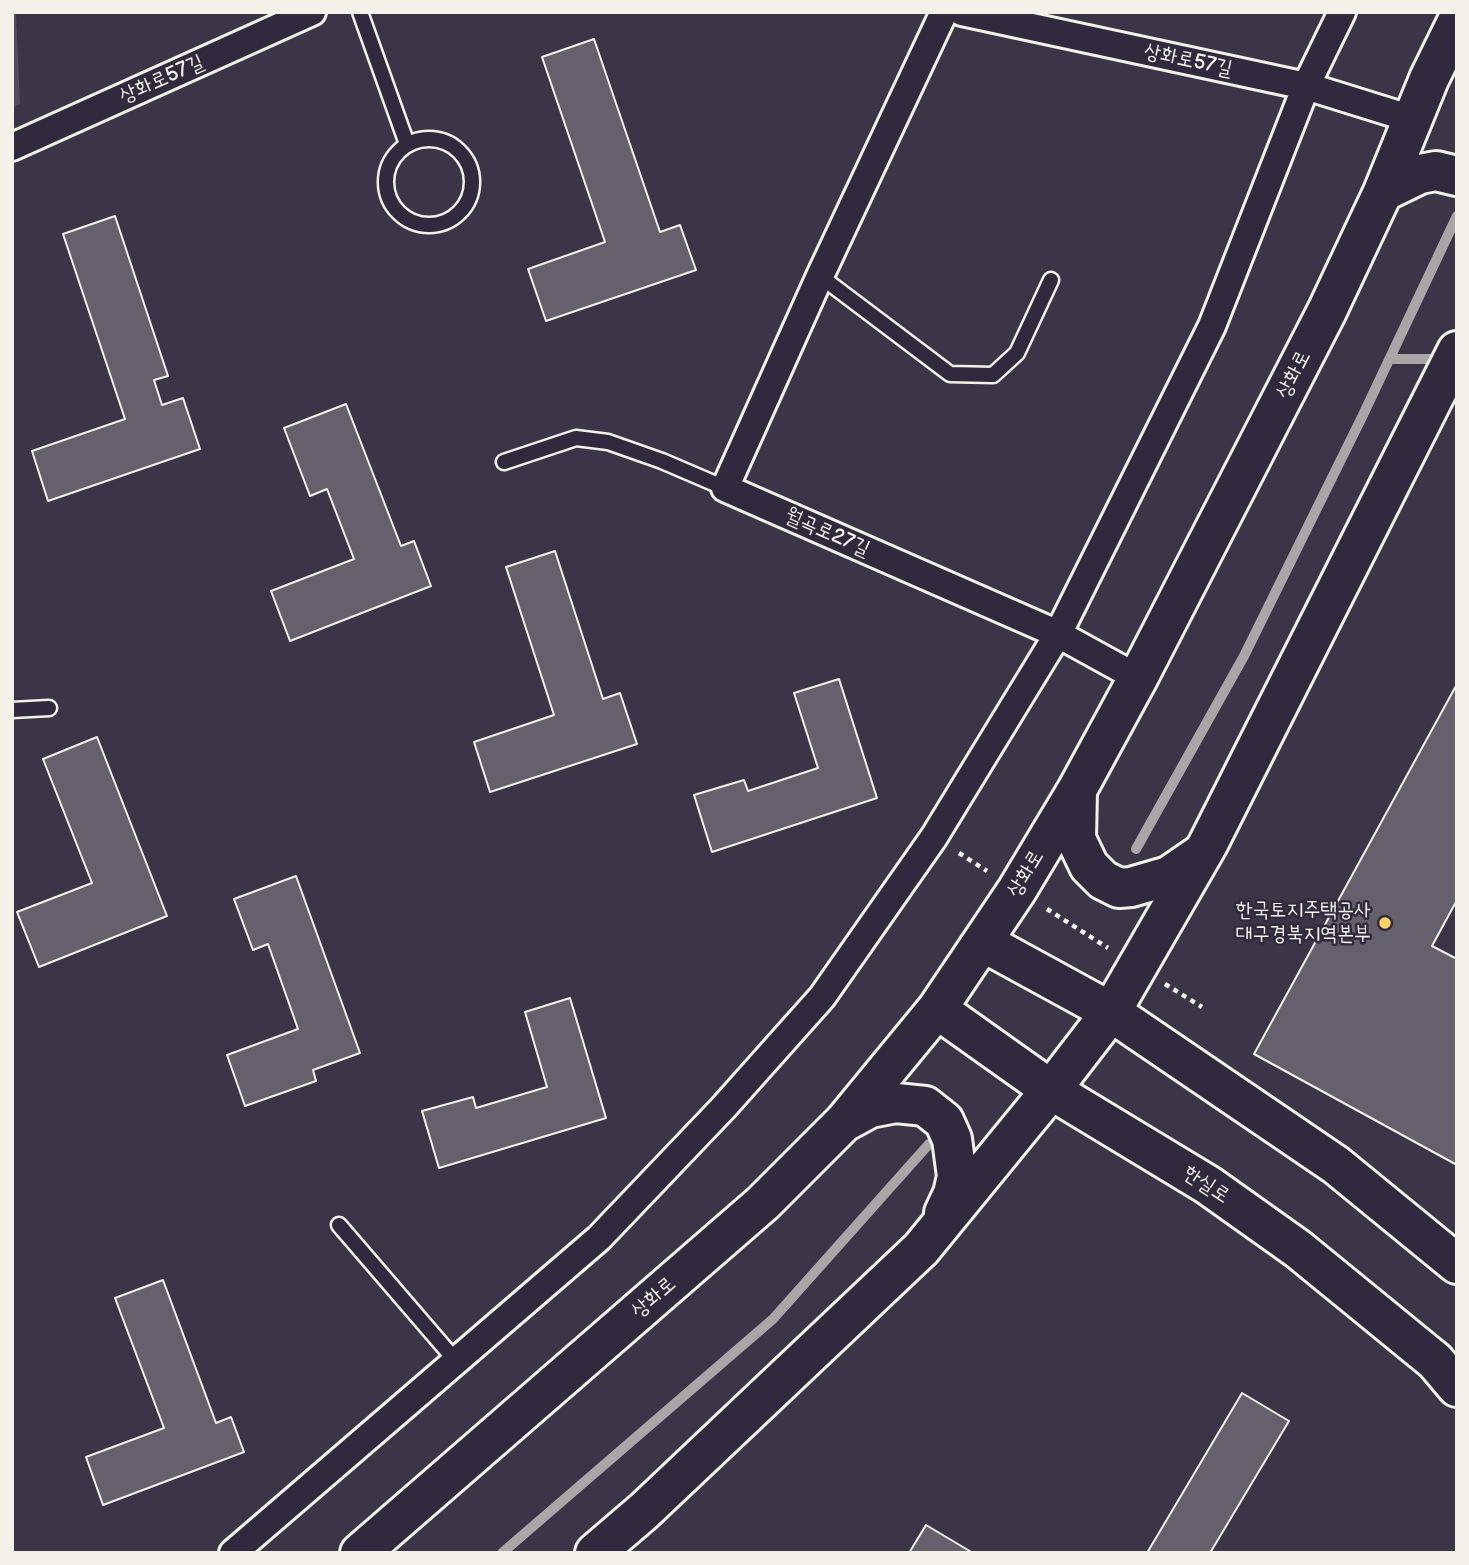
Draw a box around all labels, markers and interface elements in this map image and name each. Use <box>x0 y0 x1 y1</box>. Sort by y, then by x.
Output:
street label: 상화로57길 <box>1141 39 1235 83</box>
street label: 상화로57길 <box>116 50 208 110</box>
street label: 상화로 <box>1271 347 1317 403</box>
street label: 월곡로27길 <box>781 503 873 563</box>
street label: 상화로 <box>1002 846 1050 902</box>
place label: 한국토지주택공사 대구경북지역본부 <box>1236 898 1371 948</box>
marker: 한국토지주택공사 대구경북지역본부 <box>1377 915 1393 931</box>
street label: 한실로 <box>1178 1161 1234 1209</box>
street label: 상화로 <box>627 1272 681 1324</box>

